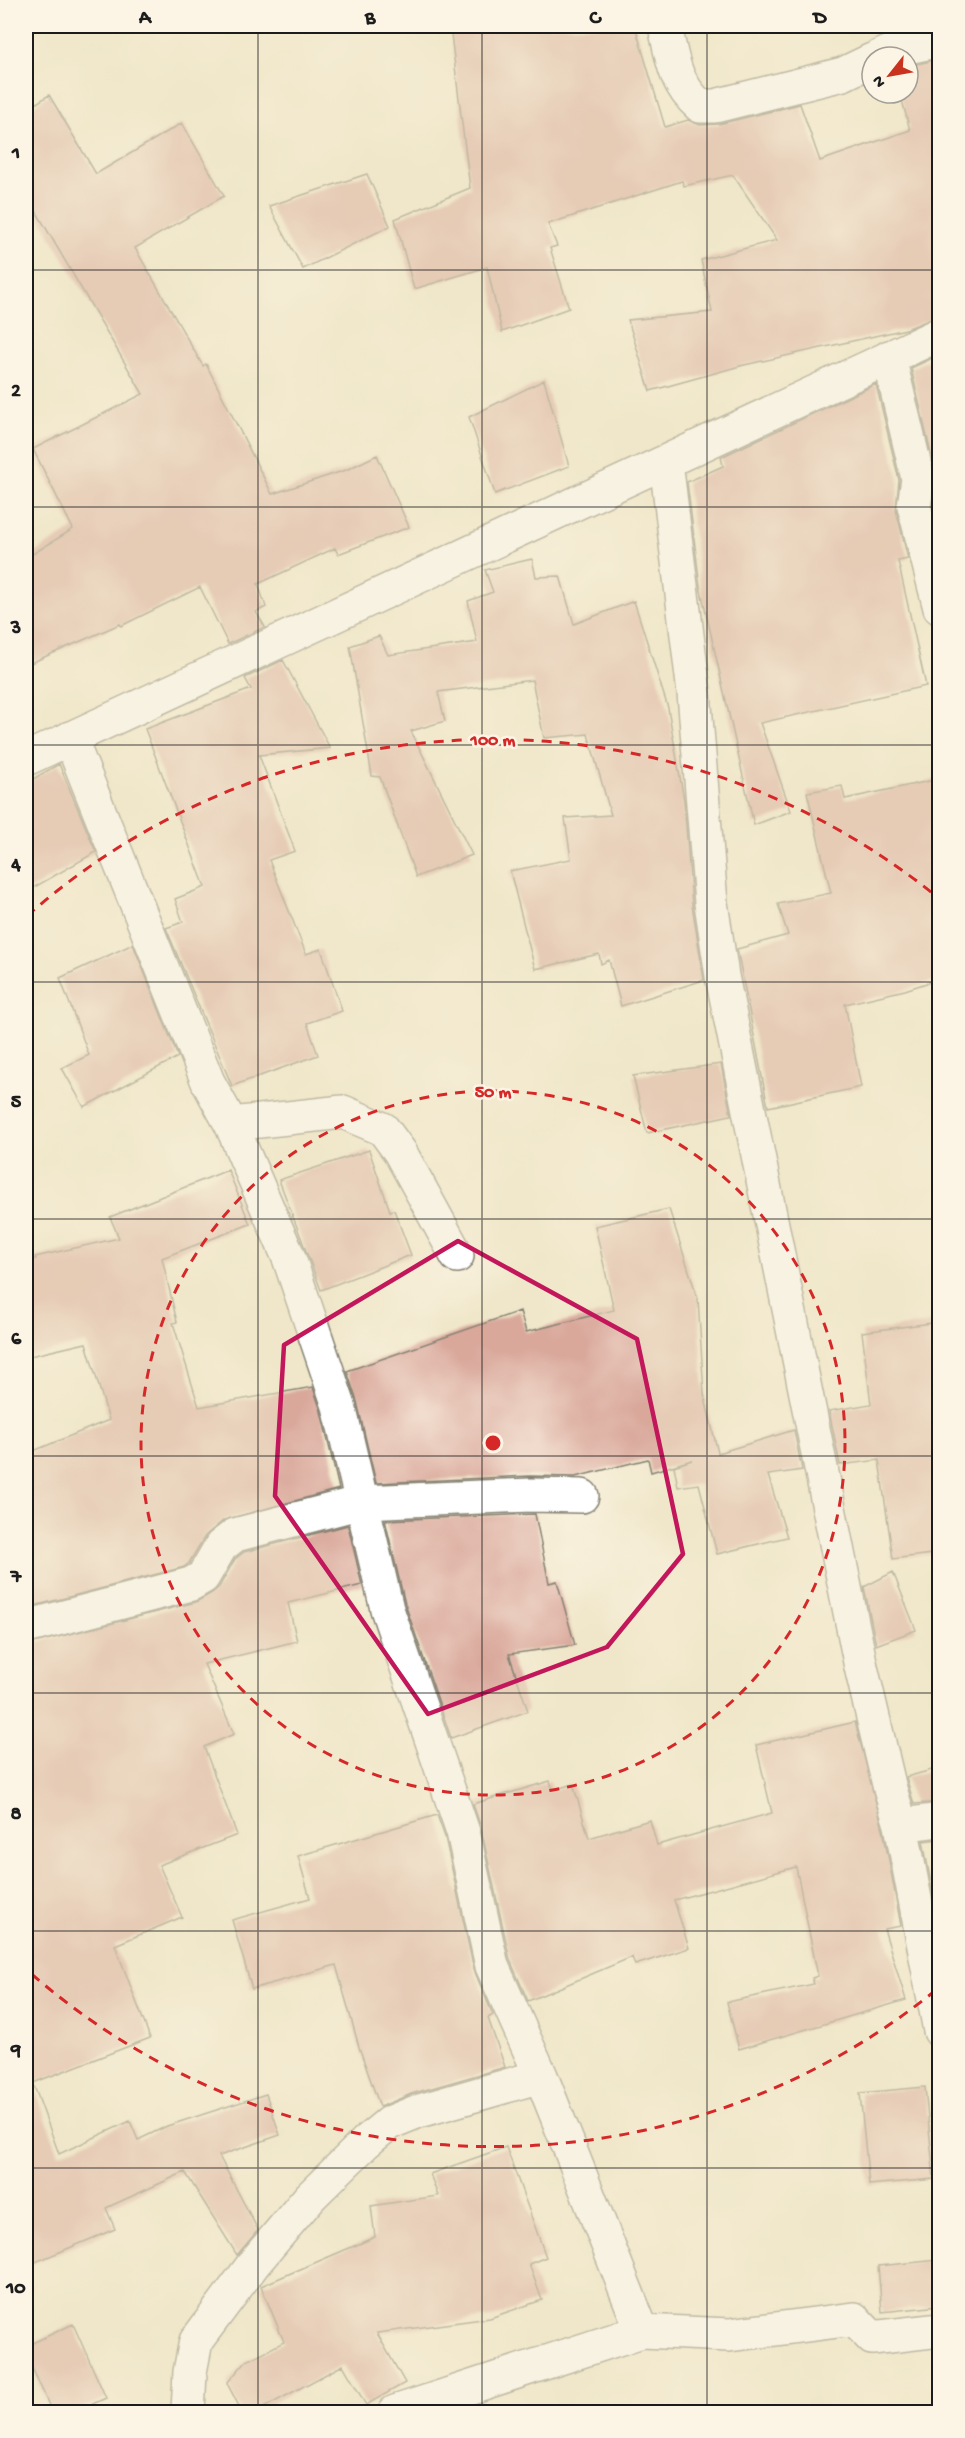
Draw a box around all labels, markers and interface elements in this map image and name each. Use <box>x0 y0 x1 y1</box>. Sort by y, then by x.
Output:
text: A <box>138 8 153 31</box>
text: B <box>364 8 376 31</box>
text: C <box>589 8 603 31</box>
text: D <box>811 8 827 31</box>
north arrow <box>860 45 920 105</box>
text: N <box>869 71 891 90</box>
text: 1 <box>11 143 20 166</box>
text: 2 <box>11 381 21 404</box>
text: 3 <box>10 618 21 641</box>
text: 100 m <box>470 731 516 752</box>
text: 4 <box>10 855 21 878</box>
text: 50 m <box>475 1083 512 1104</box>
text: 5 <box>11 1092 22 1115</box>
text: 6 <box>11 1329 22 1352</box>
centre of rings <box>483 1433 503 1453</box>
text: 7 <box>10 1567 23 1590</box>
text: 8 <box>11 1804 22 1827</box>
text: 9 <box>10 2041 21 2064</box>
text: 10 <box>5 2278 26 2301</box>

